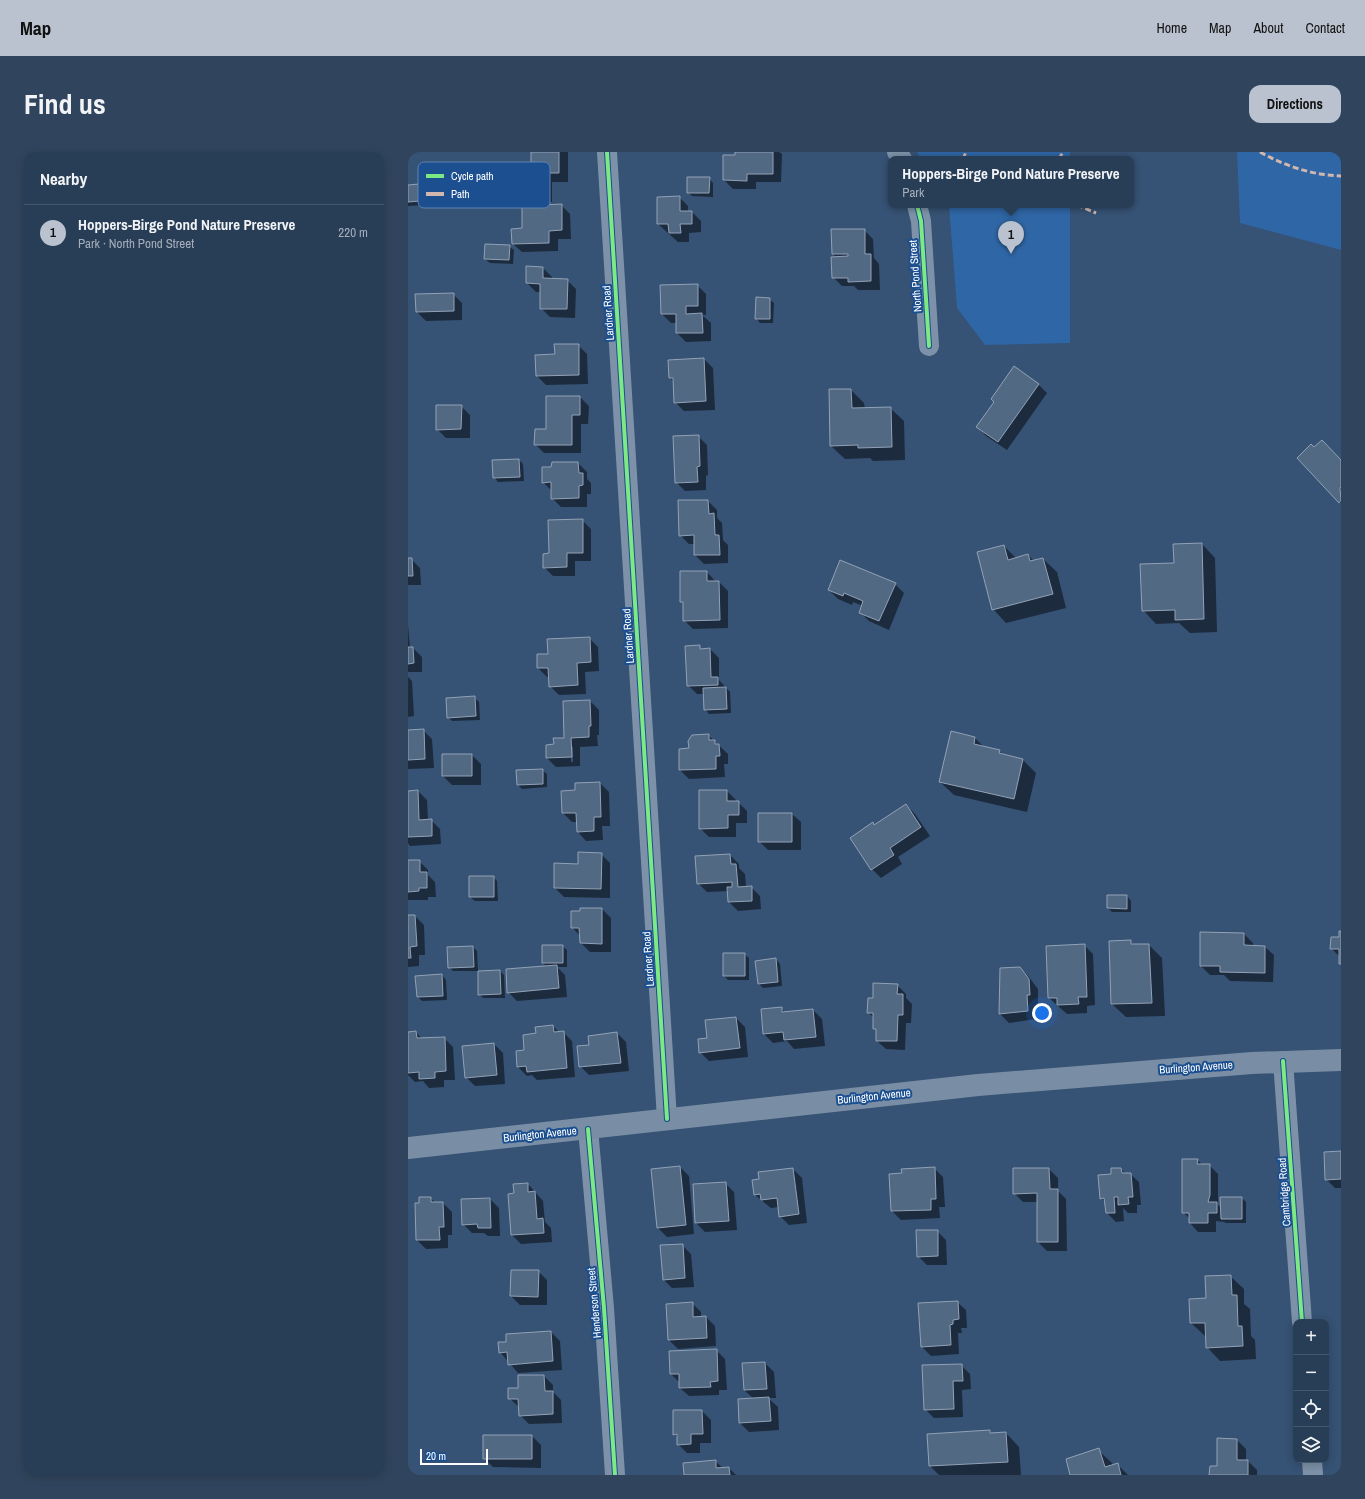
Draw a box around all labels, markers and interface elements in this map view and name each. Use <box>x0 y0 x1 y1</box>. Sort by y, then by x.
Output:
text: Map <box>20 15 51 41</box>
text: Home <box>1156 19 1187 37</box>
text: Map <box>1209 19 1231 37</box>
text: About <box>1253 19 1283 37</box>
text: Contact <box>1305 19 1345 37</box>
text: Find us <box>24 85 106 123</box>
button: Directions <box>1249 85 1341 123</box>
popup <box>888 156 1134 208</box>
legend <box>418 162 550 208</box>
text: Hoppers-Birge Pond Nature Preserve <box>902 163 1120 184</box>
text: Nearby <box>40 167 87 190</box>
text: Cycle path <box>451 169 494 183</box>
text: Park <box>902 184 924 201</box>
text: Path <box>451 187 470 201</box>
text: Hoppers-Birge Pond Nature Preserve <box>78 214 295 235</box>
pin: 1 <box>998 221 1024 254</box>
text: 1 <box>50 224 56 241</box>
text: 220 m <box>338 224 368 241</box>
text: Park · North Pond Street <box>78 235 194 252</box>
street label: North Pond Street <box>905 239 925 313</box>
street label: Lardner Road <box>599 285 617 341</box>
street label: Lardner Road <box>619 608 637 664</box>
street label: Lardner Road <box>639 931 657 987</box>
your location <box>1032 1003 1052 1023</box>
street label: Burlington Avenue <box>1159 1057 1233 1077</box>
street label: Burlington Avenue <box>837 1085 911 1107</box>
street label: Burlington Avenue <box>503 1123 577 1145</box>
street label: Cambridge Road <box>1275 1157 1293 1227</box>
street label: Henderson Street <box>584 1267 604 1339</box>
map controls <box>1293 1319 1329 1463</box>
button: + <box>1293 1319 1329 1355</box>
button: − <box>1293 1355 1329 1391</box>
button: locate <box>1293 1391 1329 1427</box>
button: layers <box>1293 1427 1329 1463</box>
scale bar <box>420 1447 488 1466</box>
text: 20 m <box>426 1449 446 1463</box>

